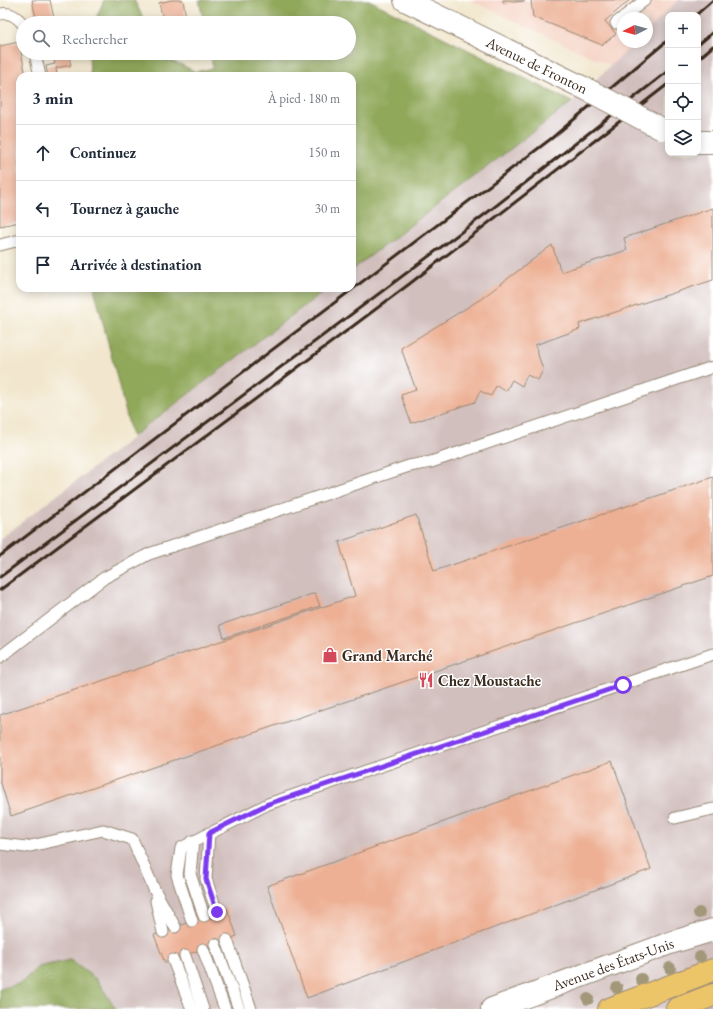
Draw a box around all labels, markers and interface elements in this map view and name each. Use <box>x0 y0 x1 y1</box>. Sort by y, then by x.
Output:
north arrow <box>617 12 653 48</box>
map controls <box>665 12 701 156</box>
button: + <box>665 12 701 48</box>
search box <box>16 16 356 60</box>
icon: search <box>30 27 52 49</box>
text: Rechercher <box>62 29 128 48</box>
street label: Avenue de Fronton <box>482 32 591 98</box>
button: − <box>665 48 701 84</box>
button: locate <box>665 84 701 120</box>
text: 3 min <box>32 87 73 109</box>
text: À pied · 180 m <box>268 90 340 107</box>
button: layers <box>665 120 701 156</box>
icon: ahead <box>32 142 54 164</box>
text: Continuez <box>70 143 136 162</box>
text: 150 m <box>309 144 340 161</box>
icon: left <box>32 198 54 220</box>
text: Tournez à gauche <box>70 199 179 218</box>
text: 30 m <box>315 200 340 217</box>
icon: arrive <box>32 254 54 276</box>
text: Arrivée à destination <box>70 255 202 274</box>
shop icon: Grand Marché <box>321 646 339 664</box>
place label: Grand Marché <box>342 646 432 665</box>
restaurant icon: Chez Moustache <box>417 671 435 689</box>
place label: Chez Moustache <box>438 671 541 690</box>
route start <box>614 676 632 694</box>
route end <box>208 903 226 921</box>
street label: Avenue des États-Unis <box>549 933 676 995</box>

